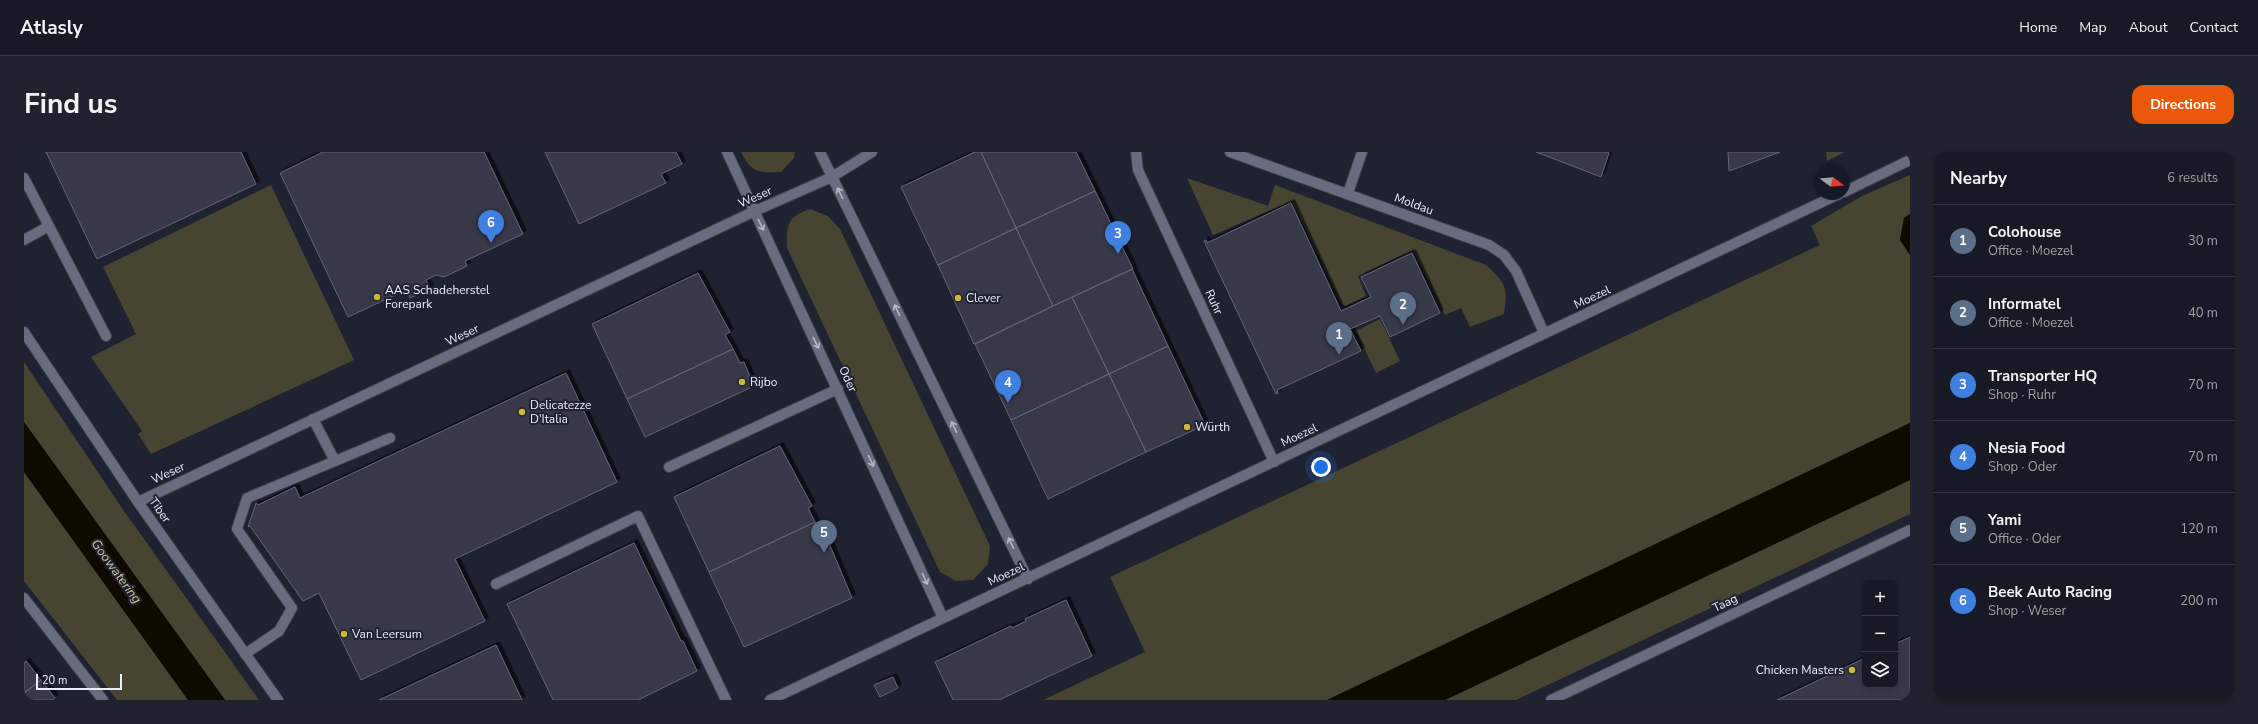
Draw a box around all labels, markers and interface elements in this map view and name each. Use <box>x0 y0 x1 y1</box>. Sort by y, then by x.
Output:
text: Atlasly <box>20 15 83 41</box>
text: Home <box>2019 18 2057 37</box>
text: Map <box>2079 18 2107 37</box>
text: About <box>2129 18 2168 37</box>
text: Contact <box>2190 18 2238 37</box>
text: Find us <box>24 85 118 123</box>
button: Directions <box>2132 85 2234 124</box>
north arrow <box>1814 164 1850 200</box>
text: Nearby <box>1950 167 2007 190</box>
text: 6 results <box>2167 169 2218 187</box>
street label: Weser <box>736 182 775 211</box>
one-way arrow <box>836 187 843 199</box>
street label: Moldau <box>1392 190 1436 218</box>
pin: 6 <box>478 210 504 243</box>
one-way arrow <box>758 219 765 231</box>
pin: 3 <box>1105 221 1131 254</box>
text: Colohouse <box>1988 222 2061 242</box>
text: 1 <box>1959 232 1967 250</box>
text: 30 m <box>2188 232 2218 250</box>
text: Office · Moezel <box>1988 242 2074 260</box>
street label: Moezel <box>1571 281 1613 312</box>
place label: AAS Schadeherstel Forepark <box>385 282 490 312</box>
street label: Ruhr <box>1201 287 1227 318</box>
place label: Clever <box>966 290 1001 306</box>
marker: AAS Schadeherstel Forepark <box>372 292 382 302</box>
pin: 2 <box>1390 292 1416 325</box>
marker: Clever <box>953 293 963 303</box>
text: Informatel <box>1988 294 2061 314</box>
one-way arrow <box>893 304 900 316</box>
text: 2 <box>1959 304 1967 322</box>
text: 40 m <box>2188 304 2218 322</box>
text: Office · Moezel <box>1988 314 2074 332</box>
street label: Weser <box>443 320 482 350</box>
pin: 1 <box>1326 322 1352 355</box>
one-way arrow <box>813 337 821 349</box>
street label: Oder <box>835 363 861 395</box>
text: Transporter HQ <box>1988 366 2097 386</box>
pin: 4 <box>995 370 1021 403</box>
place label: Rijbo <box>750 374 778 390</box>
text: 3 <box>1959 376 1967 394</box>
text: 70 m <box>2188 376 2218 394</box>
marker: Rijbo <box>737 377 747 387</box>
text: Shop · Ruhr <box>1988 386 2056 404</box>
place label: Delicatezze D'Italia <box>530 397 591 427</box>
marker: Delicatezze D'Italia <box>517 407 527 417</box>
place label: Würth <box>1195 419 1230 435</box>
street label: Moezel <box>1278 419 1320 450</box>
one-way arrow <box>950 421 957 433</box>
marker: Würth <box>1182 422 1192 432</box>
text: Nesia Food <box>1988 438 2065 458</box>
text: 4 <box>1959 448 1967 466</box>
text: 70 m <box>2188 448 2218 466</box>
one-way arrow <box>868 455 875 467</box>
your location <box>1311 457 1331 477</box>
street label: Weser <box>149 458 188 488</box>
text: Shop · Oder <box>1988 458 2057 476</box>
street label: Tiber <box>146 494 175 527</box>
text: Yami <box>1988 510 2021 530</box>
pin: 5 <box>811 520 837 553</box>
text: 5 <box>1959 520 1967 538</box>
text: 120 m <box>2180 520 2218 538</box>
text: Office · Oder <box>1988 530 2061 548</box>
water label: Goowatering <box>87 536 146 608</box>
one-way arrow <box>1007 538 1014 550</box>
street label: Moezel <box>985 558 1027 589</box>
one-way arrow <box>922 573 929 585</box>
map controls <box>1862 580 1898 688</box>
button: + <box>1862 580 1898 616</box>
text: Beek Auto Racing <box>1988 582 2112 602</box>
street label: Taag <box>1710 590 1740 616</box>
text: 6 <box>1959 592 1967 610</box>
text: 200 m <box>2180 592 2218 610</box>
text: Shop · Weser <box>1988 602 2066 620</box>
button: − <box>1862 616 1898 652</box>
place label: Van Leersum <box>351 626 422 642</box>
marker: Van Leersum <box>339 629 349 639</box>
button: layers <box>1862 652 1898 688</box>
place label: Chicken Masters <box>1756 662 1844 678</box>
marker: Chicken Masters <box>1847 665 1857 675</box>
scale bar <box>36 672 122 691</box>
text: 20 m <box>42 673 67 688</box>

